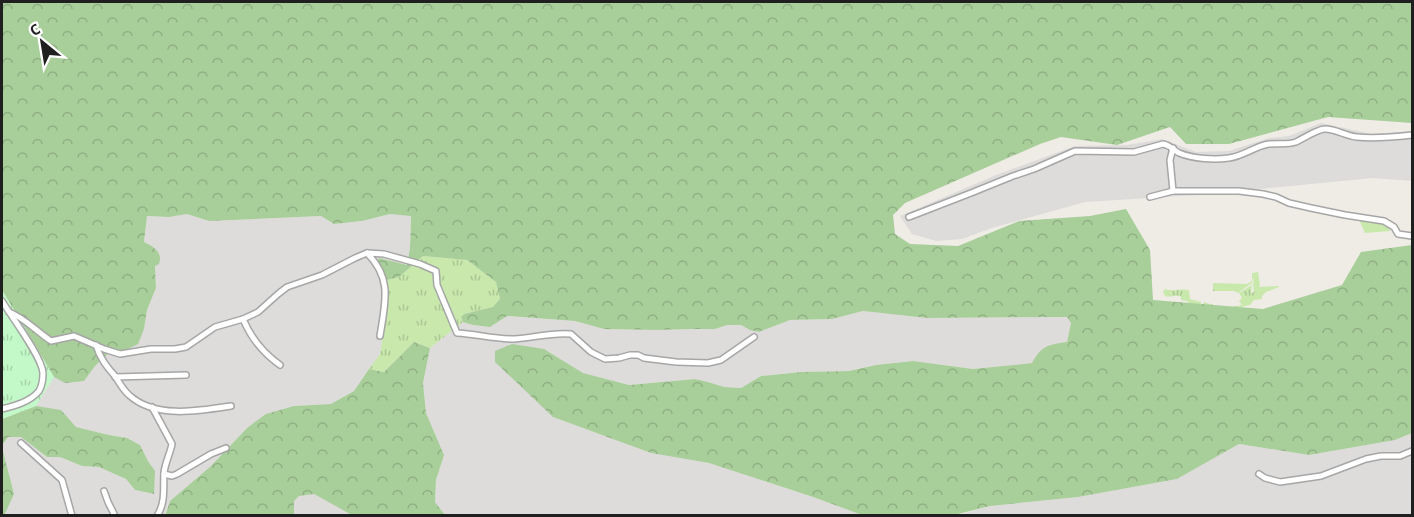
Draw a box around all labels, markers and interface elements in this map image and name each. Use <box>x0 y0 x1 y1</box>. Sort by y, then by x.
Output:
north arrow <box>12 12 72 72</box>
text: С <box>27 21 43 39</box>

